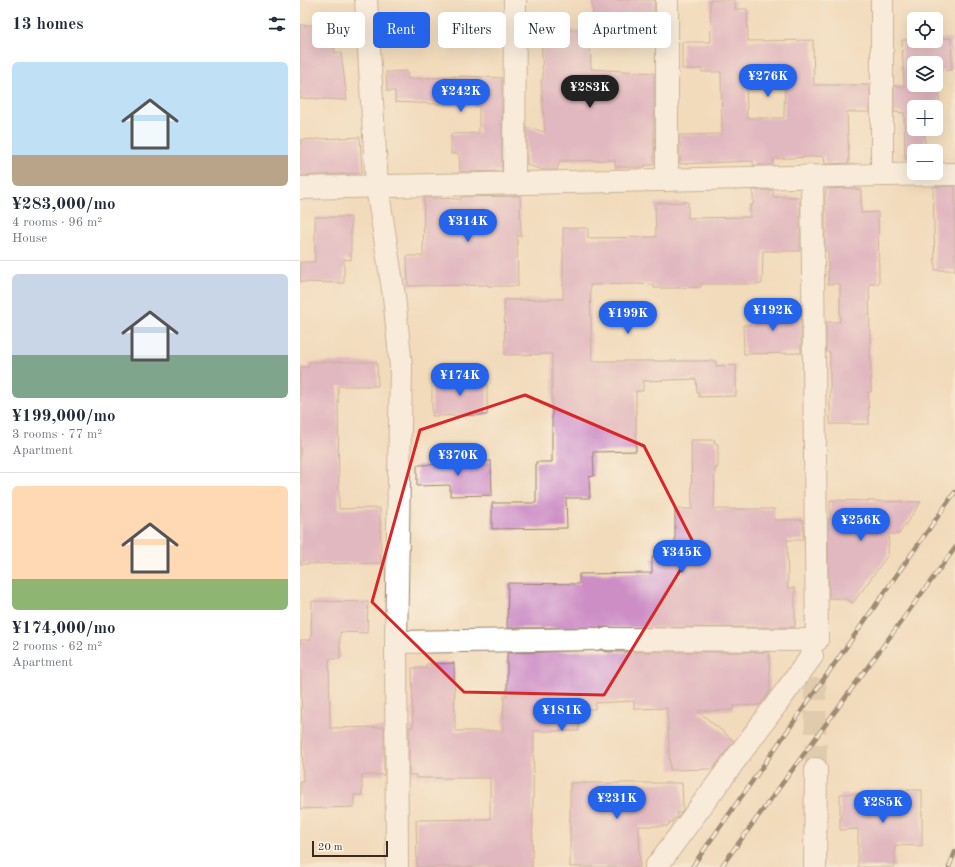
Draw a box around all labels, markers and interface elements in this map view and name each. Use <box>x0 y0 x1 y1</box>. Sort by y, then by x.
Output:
chip: Buy <box>312 12 365 48</box>
chip: Rent <box>373 12 430 48</box>
chip: Filters <box>438 12 506 48</box>
chip: New <box>514 12 570 48</box>
chip: Apartment <box>578 12 671 48</box>
map controls <box>907 12 943 180</box>
button: locate <box>907 12 943 48</box>
icon: filters <box>266 13 288 35</box>
text: 13 homes <box>12 16 84 33</box>
button: layers <box>907 56 943 92</box>
pin: ¥276K <box>740 64 796 98</box>
text: ¥276K <box>748 70 788 83</box>
pin: ¥283K <box>562 75 618 109</box>
pin: ¥242K <box>433 79 489 113</box>
text: ¥283K <box>570 81 610 94</box>
text: ¥242K <box>441 85 481 98</box>
icon: home <box>114 88 186 160</box>
button: + <box>907 100 943 136</box>
button: − <box>907 144 943 180</box>
text: ¥283,000/mo <box>12 196 116 213</box>
pin: ¥314K <box>440 209 496 243</box>
text: ¥314K <box>448 215 488 228</box>
text: 4 rooms · 96 m² <box>12 216 102 229</box>
text: House <box>12 232 47 245</box>
pin: ¥192K <box>745 298 801 332</box>
icon: home <box>114 300 186 372</box>
pin: ¥199K <box>600 301 656 335</box>
text: ¥192K <box>753 304 793 317</box>
text: ¥199K <box>608 307 648 320</box>
pin: ¥174K <box>432 363 488 397</box>
text: ¥174K <box>440 369 480 382</box>
text: ¥199,000/mo <box>12 408 116 425</box>
text: 3 rooms · 77 m² <box>12 428 102 441</box>
pin: ¥370K <box>430 443 486 477</box>
text: Apartment <box>12 444 73 457</box>
text: ¥370K <box>438 449 478 462</box>
pin: ¥256K <box>833 508 889 542</box>
icon: home <box>114 512 186 584</box>
text: ¥256K <box>841 514 881 527</box>
pin: ¥345K <box>654 540 710 574</box>
text: ¥345K <box>662 546 702 559</box>
text: ¥174,000/mo <box>12 620 116 637</box>
text: 2 rooms · 62 m² <box>12 640 102 653</box>
text: Apartment <box>12 656 73 669</box>
pin: ¥181K <box>534 698 590 732</box>
text: ¥181K <box>542 704 582 717</box>
pin: ¥231K <box>589 786 645 820</box>
pin: ¥285K <box>855 790 911 824</box>
text: ¥231K <box>597 792 637 805</box>
text: ¥285K <box>863 796 903 809</box>
scale bar <box>312 839 388 858</box>
text: 20 m <box>318 842 343 853</box>

